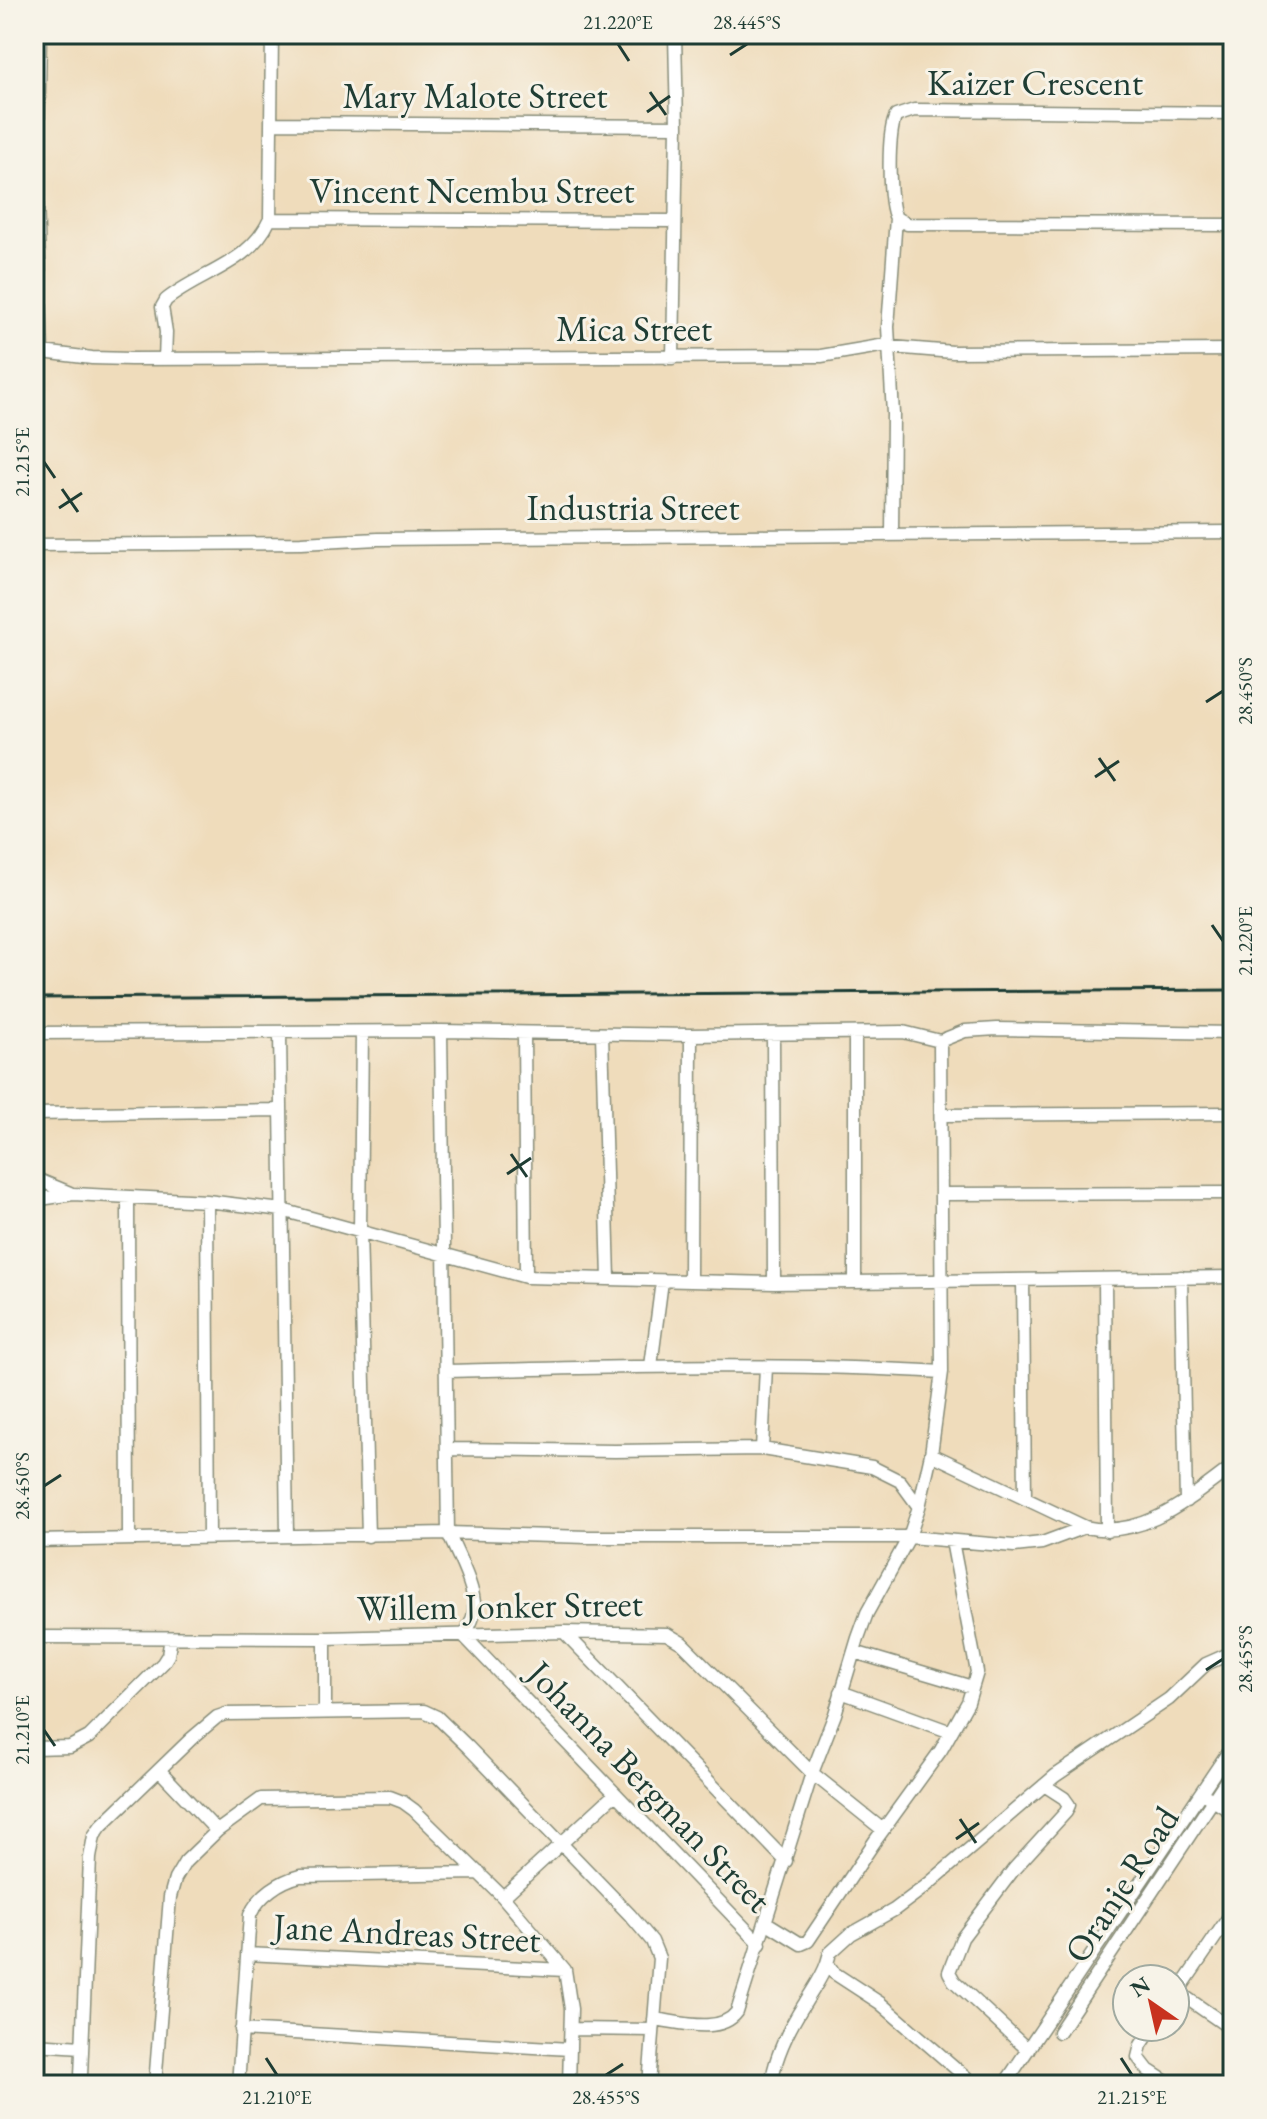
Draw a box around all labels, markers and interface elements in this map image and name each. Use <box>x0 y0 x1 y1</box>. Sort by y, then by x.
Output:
text: 21.220°E <box>583 9 653 35</box>
text: 28.445°S <box>713 9 781 35</box>
street label: Kaizer Crescent <box>927 59 1144 106</box>
street label: Mary Malote Street <box>342 72 608 119</box>
street label: Vincent Ncembu Street <box>309 167 635 214</box>
street label: Mica Street <box>556 305 713 352</box>
text: 21.215°E <box>9 427 35 497</box>
street label: Industria Street <box>527 484 740 531</box>
text: 28.450°S <box>1232 657 1258 725</box>
text: 21.220°E <box>1232 906 1258 976</box>
text: 28.450°S <box>9 1452 35 1520</box>
street label: Willem Jonker Street <box>357 1579 644 1631</box>
text: 28.455°S <box>1232 1625 1258 1693</box>
street label: Johanna Bergman Street <box>515 1648 783 1923</box>
text: 21.210°E <box>9 1695 35 1765</box>
street label: Oranje Road <box>1053 1796 1190 1972</box>
street label: Jane Andreas Street <box>269 1902 542 1963</box>
north arrow <box>1111 1963 1191 2043</box>
text: N <box>1125 1970 1156 2004</box>
text: 21.210°E <box>242 2084 312 2110</box>
text: 28.455°S <box>572 2084 640 2110</box>
text: 21.215°E <box>1097 2084 1167 2110</box>

